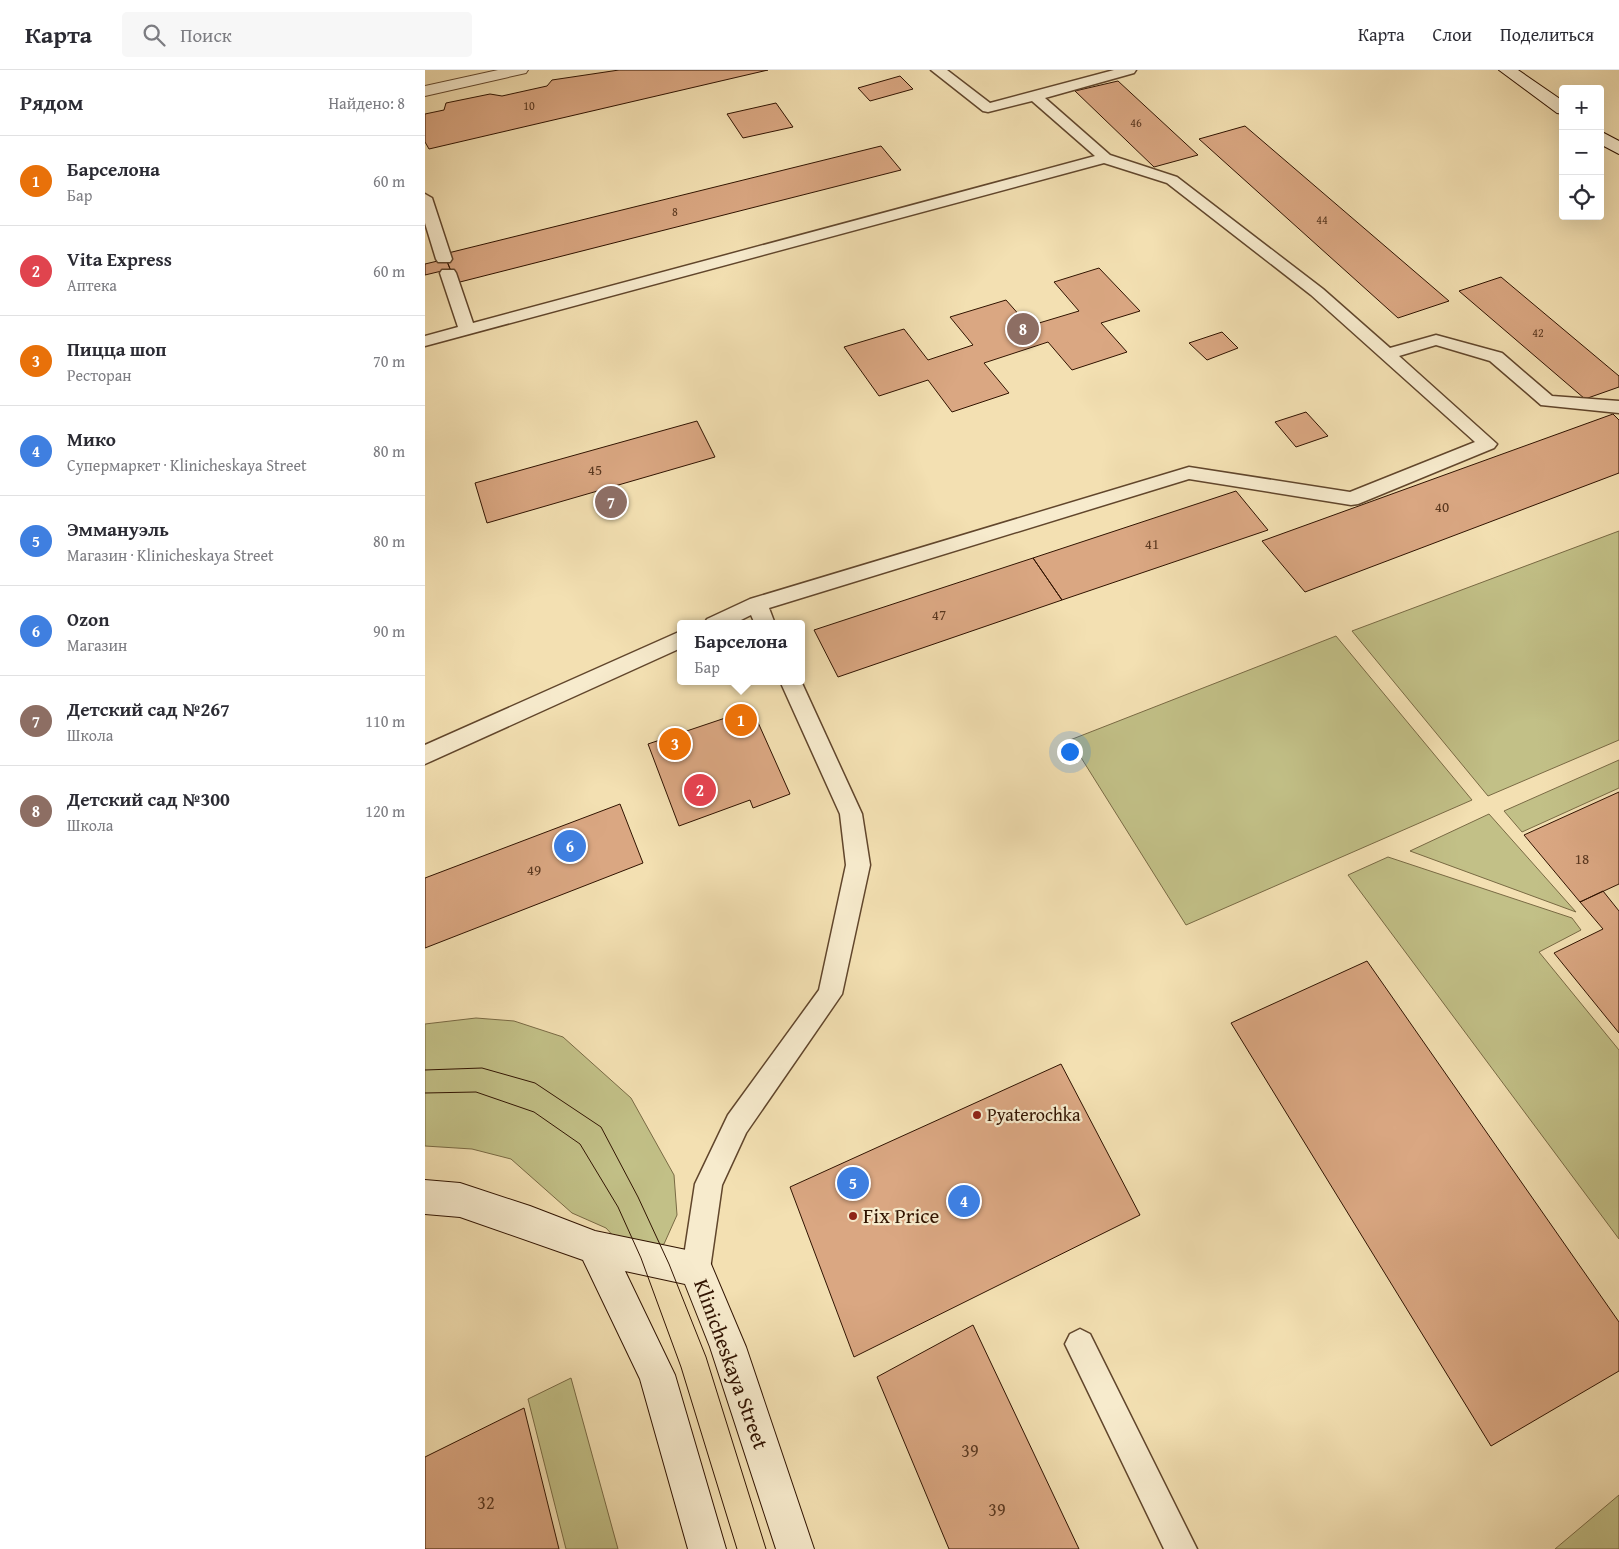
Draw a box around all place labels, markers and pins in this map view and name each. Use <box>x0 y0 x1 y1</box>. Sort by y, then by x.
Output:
pin: 8 <box>1007 310 1039 348</box>
pin: 7 <box>595 483 627 521</box>
pin: 1 <box>725 701 757 739</box>
pin: 3 <box>659 725 691 763</box>
pin: 2 <box>684 771 716 809</box>
pin: 6 <box>554 827 586 865</box>
place label: Pyaterochka <box>987 1101 1081 1128</box>
marker: Pyaterochka <box>971 1109 983 1121</box>
pin: 5 <box>837 1164 869 1202</box>
pin: 4 <box>948 1182 980 1220</box>
place label: Fix Price <box>863 1200 940 1231</box>
marker: Fix Price <box>847 1210 859 1222</box>

